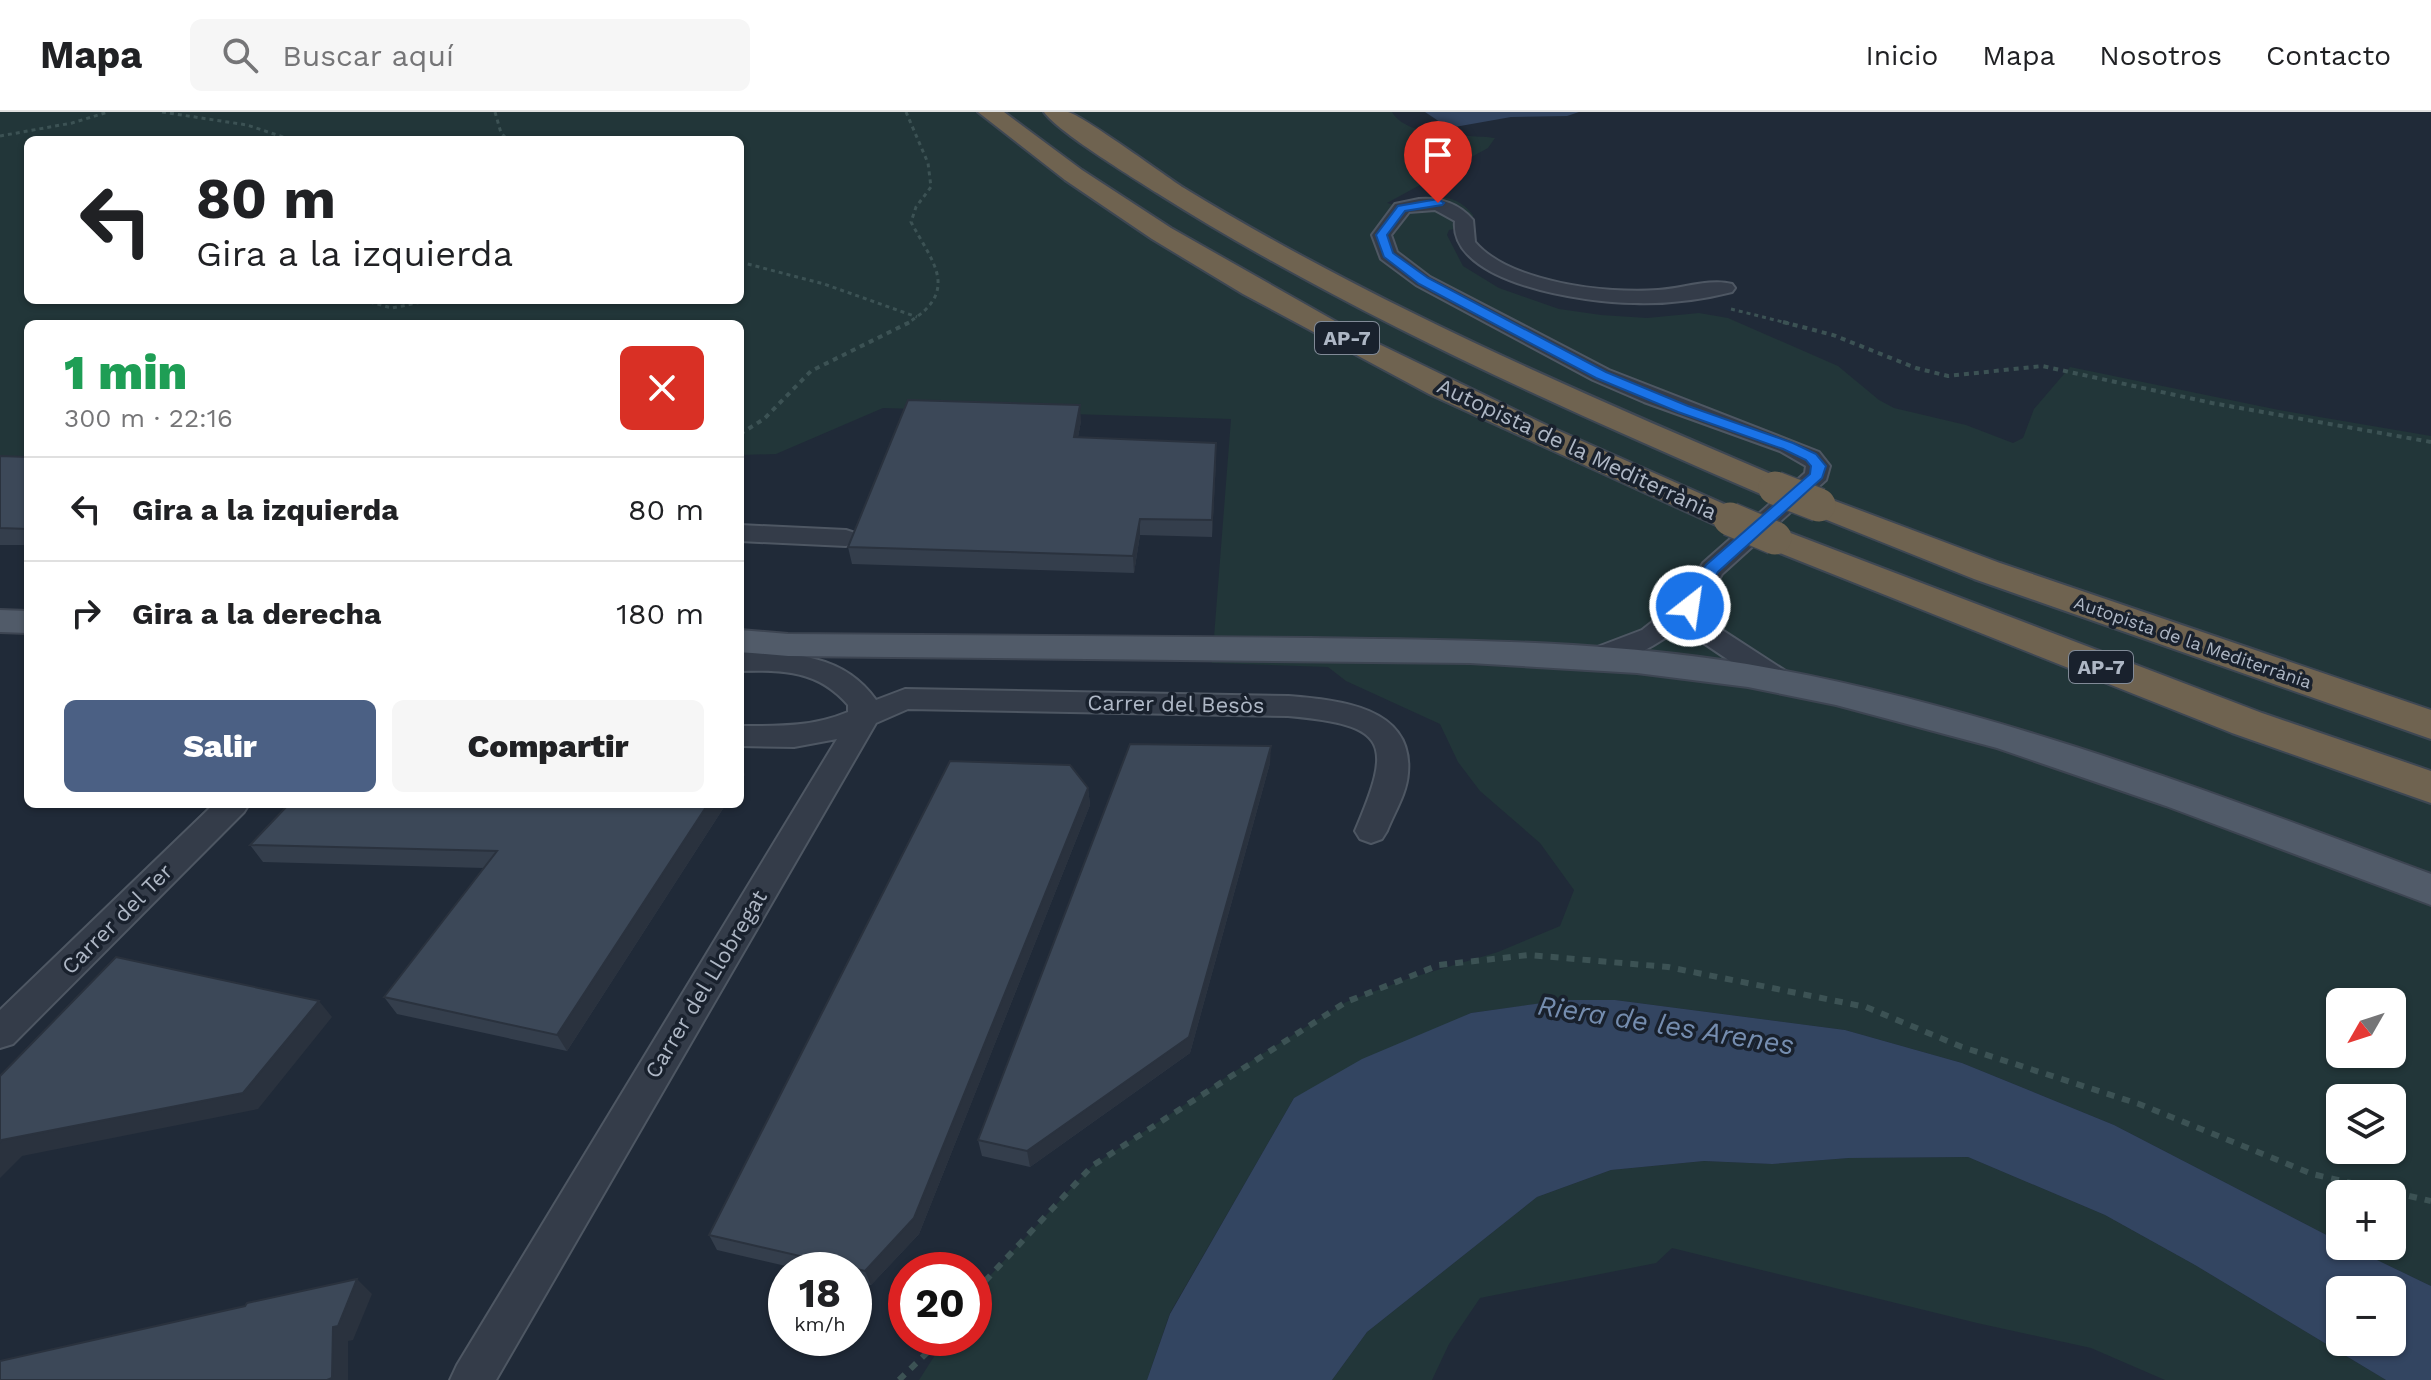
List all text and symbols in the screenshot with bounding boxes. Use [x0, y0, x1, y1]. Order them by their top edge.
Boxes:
search box [190, 19, 750, 91]
text: Mapa [40, 33, 142, 77]
icon: search [218, 33, 262, 77]
text: Buscar aquí [282, 38, 454, 73]
text: Inicio [1866, 39, 1938, 72]
text: Mapa [1982, 39, 2055, 72]
text: Nosotros [2099, 39, 2222, 72]
text: Contacto [2266, 39, 2391, 72]
pin [1404, 121, 1472, 203]
icon: arrive [1416, 133, 1460, 177]
text: 80 m [196, 166, 336, 232]
icon: left [64, 168, 168, 272]
text: Gira a la izquierda [196, 233, 513, 275]
road number: AP-7 [1315, 322, 1379, 354]
text: 1 min [64, 344, 187, 401]
button: close [620, 346, 704, 430]
street label: Autopista de la Mediterrània [1433, 373, 1721, 525]
text: 300 m · 22:16 [64, 403, 233, 433]
icon: left [64, 487, 108, 531]
text: Gira a la izquierda [132, 492, 399, 527]
text: 80 m [628, 492, 704, 527]
position arrow [1648, 564, 1732, 648]
icon: right [64, 591, 108, 635]
street label: Autopista de la Mediterrània [2071, 591, 2315, 693]
text: Gira a la derecha [132, 596, 381, 631]
text: 180 m [616, 596, 704, 631]
road number: AP-7 [2069, 651, 2133, 683]
street label: Carrer del Besòs [1087, 690, 1265, 718]
button: Salir [64, 700, 376, 792]
button: Compartir [392, 700, 704, 792]
street label: Carrer del Ter [57, 859, 177, 979]
street label: Carrer del Llobregat [640, 885, 772, 1083]
water label: Riera de les Arenes [1536, 988, 1796, 1062]
north arrow [2326, 988, 2406, 1068]
map controls [2326, 988, 2406, 1356]
button: layers [2326, 1084, 2406, 1164]
button: + [2326, 1180, 2406, 1260]
speed limit sign: 20 [888, 1252, 992, 1356]
text: 18 [799, 1270, 841, 1317]
button: − [2326, 1276, 2406, 1356]
text: km/h [794, 1312, 846, 1336]

